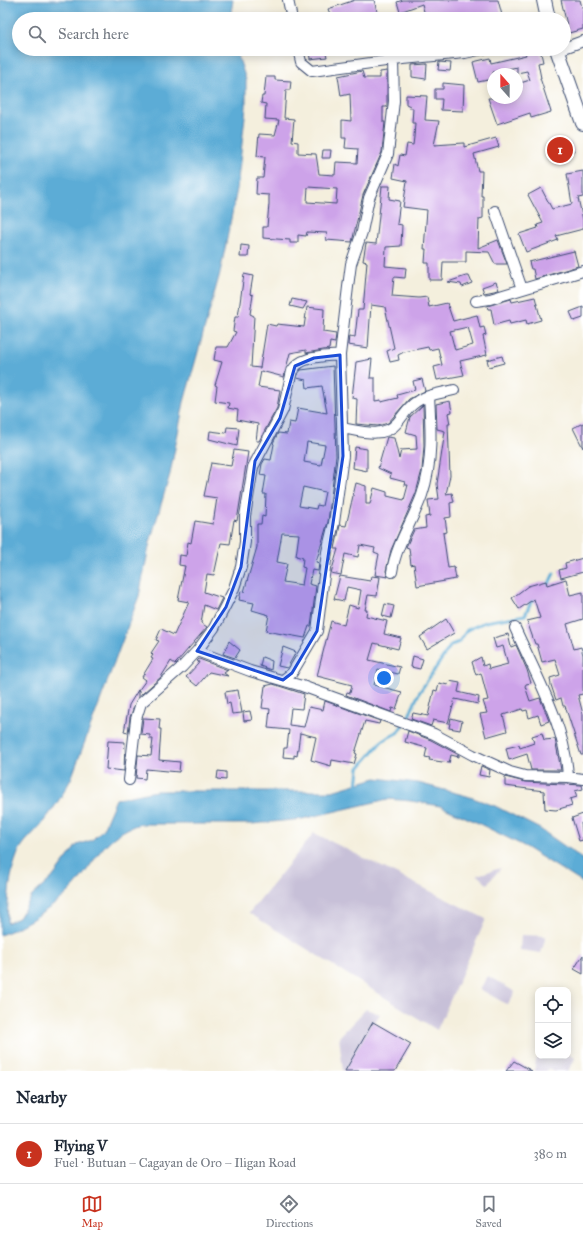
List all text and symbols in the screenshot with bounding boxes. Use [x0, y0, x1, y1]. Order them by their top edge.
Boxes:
search box [12, 12, 571, 56]
icon: search [26, 23, 48, 45]
text: Search here [58, 25, 129, 43]
north arrow [487, 68, 523, 104]
pin: 1 [547, 135, 573, 165]
your location [374, 668, 394, 688]
map controls [535, 987, 571, 1059]
button: locate [535, 987, 571, 1023]
button: layers [535, 1023, 571, 1059]
text: Nearby [16, 1087, 67, 1108]
text: Flying V [54, 1137, 108, 1155]
text: 1 [26, 1146, 32, 1162]
text: 380 m [534, 1146, 567, 1162]
text: Fuel · Butuan – Cagayan de Oro – Iligan Road [54, 1155, 296, 1171]
tab: Map [81, 1193, 103, 1230]
tab: Directions [266, 1193, 313, 1230]
tab: Saved [476, 1193, 502, 1230]

